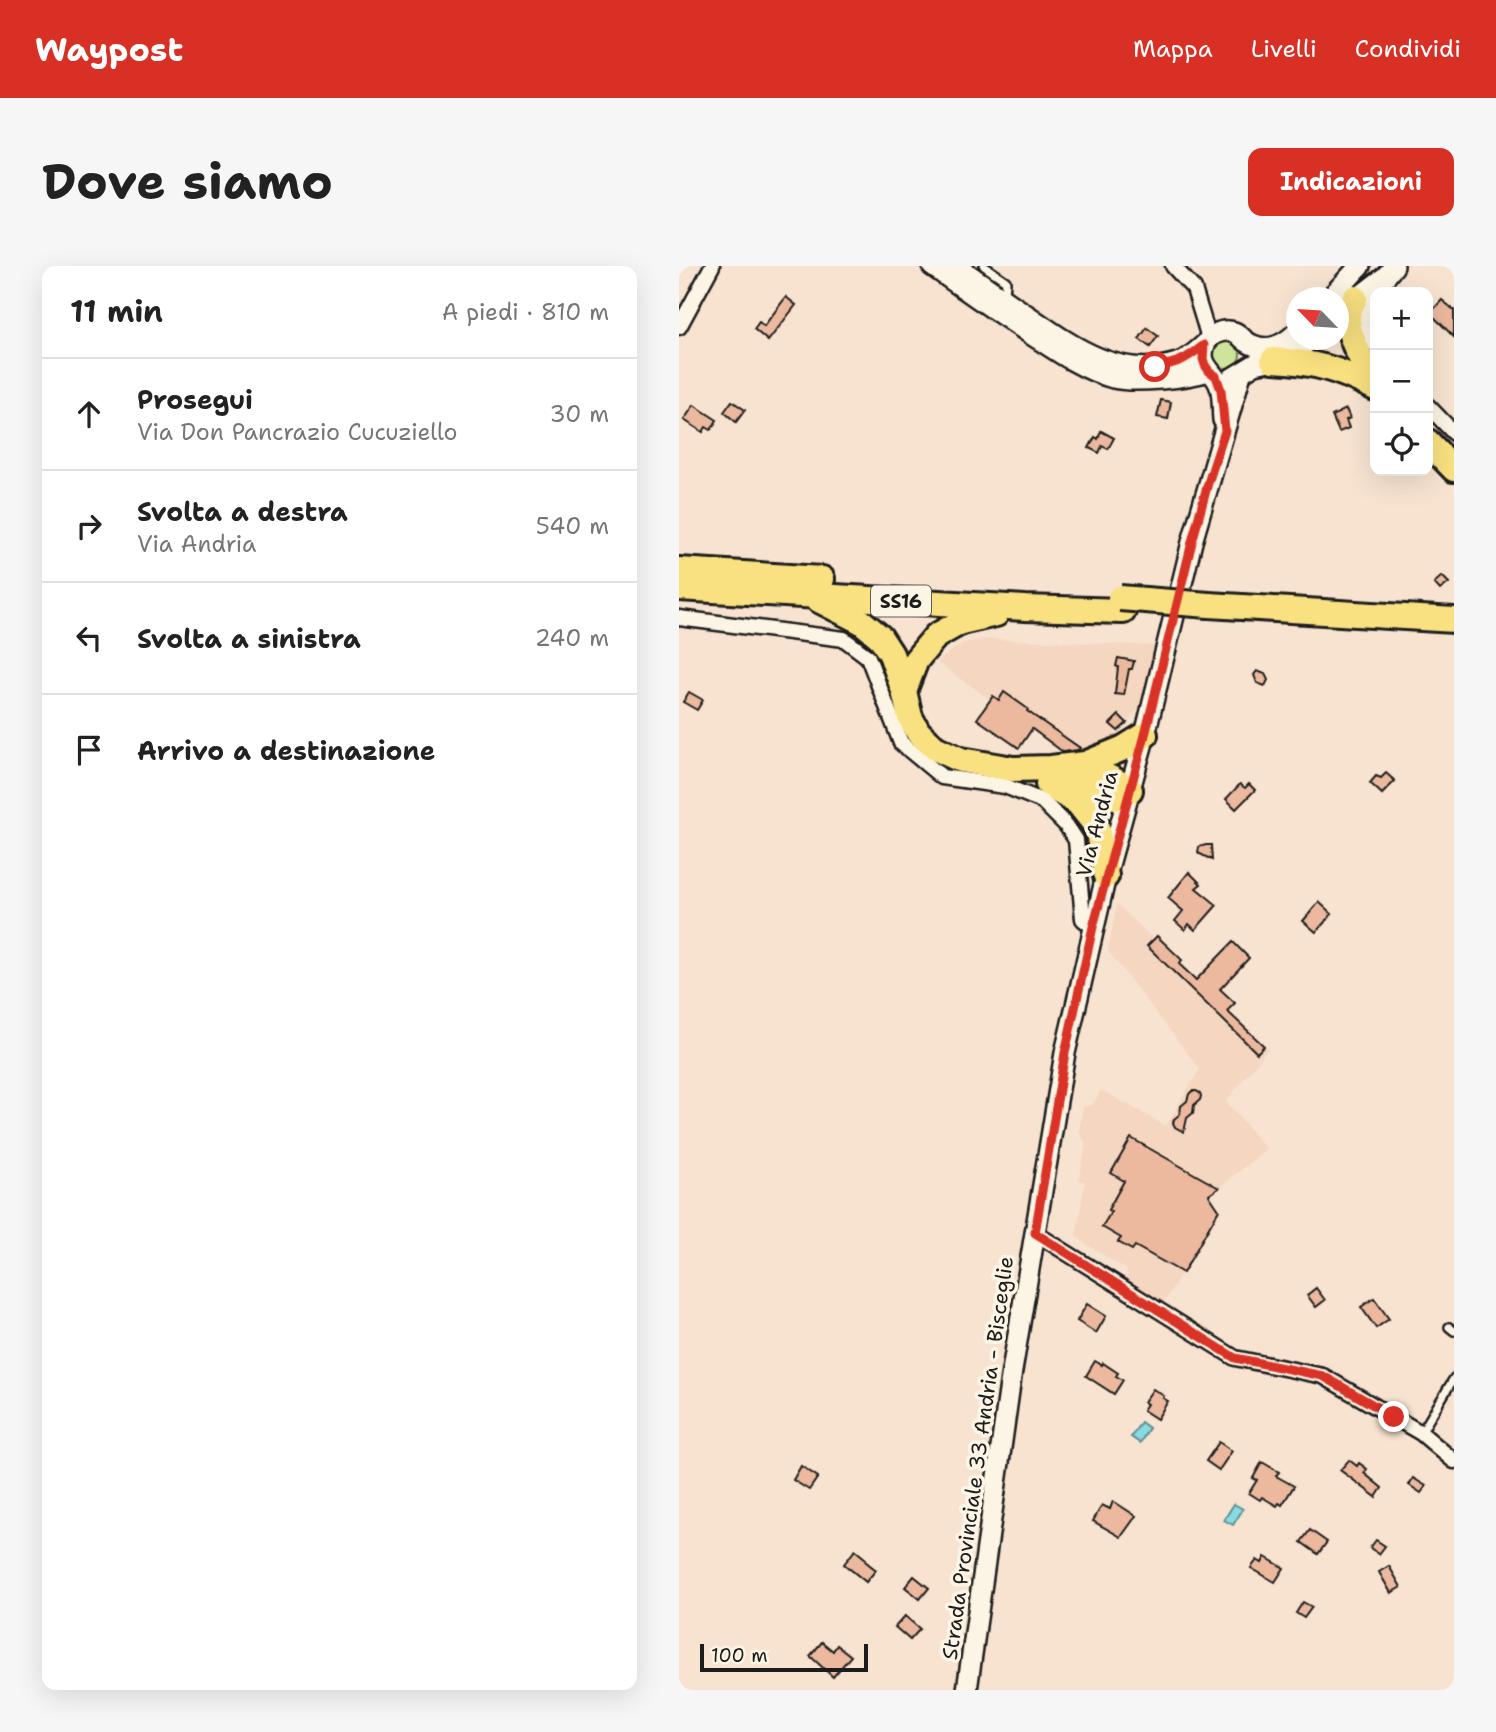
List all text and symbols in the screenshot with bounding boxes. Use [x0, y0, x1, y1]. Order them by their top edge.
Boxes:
text: Waypost [35, 27, 183, 72]
text: Mappa [1133, 33, 1213, 65]
text: Livelli [1251, 33, 1317, 65]
text: Condividi [1355, 33, 1461, 65]
button: Indicazioni [1248, 148, 1454, 216]
text: Dove siamo [42, 149, 333, 215]
north arrow [1286, 287, 1349, 350]
map controls [1370, 287, 1433, 476]
button: + [1370, 287, 1433, 350]
text: 11 min [70, 291, 163, 332]
text: A piedi · 810 m [442, 297, 609, 327]
button: − [1370, 350, 1433, 413]
route start [1139, 351, 1170, 382]
text: Prosegui [137, 382, 253, 417]
icon: ahead [70, 395, 108, 433]
text: 30 m [550, 399, 609, 429]
button: locate [1370, 413, 1433, 476]
text: Via Don Pancrazio Cucuziello [137, 417, 458, 447]
text: Svolta a destra [137, 494, 348, 529]
icon: right [70, 507, 108, 545]
text: 540 m [536, 511, 609, 541]
text: Via Andria [137, 529, 256, 559]
road number: SS16 [871, 586, 931, 616]
icon: left [70, 619, 108, 657]
text: Svolta a sinistra [137, 621, 361, 656]
text: 240 m [535, 623, 609, 653]
icon: arrive [70, 731, 108, 769]
text: Arrivo a destinazione [137, 733, 435, 768]
street label: Via Andria [1069, 768, 1125, 880]
street label: Strada Provinciale 33 Andria - Bisceglie [936, 1255, 1020, 1661]
route end [1378, 1401, 1409, 1432]
scale bar [700, 1641, 868, 1673]
text: 100 m [711, 1643, 768, 1668]

